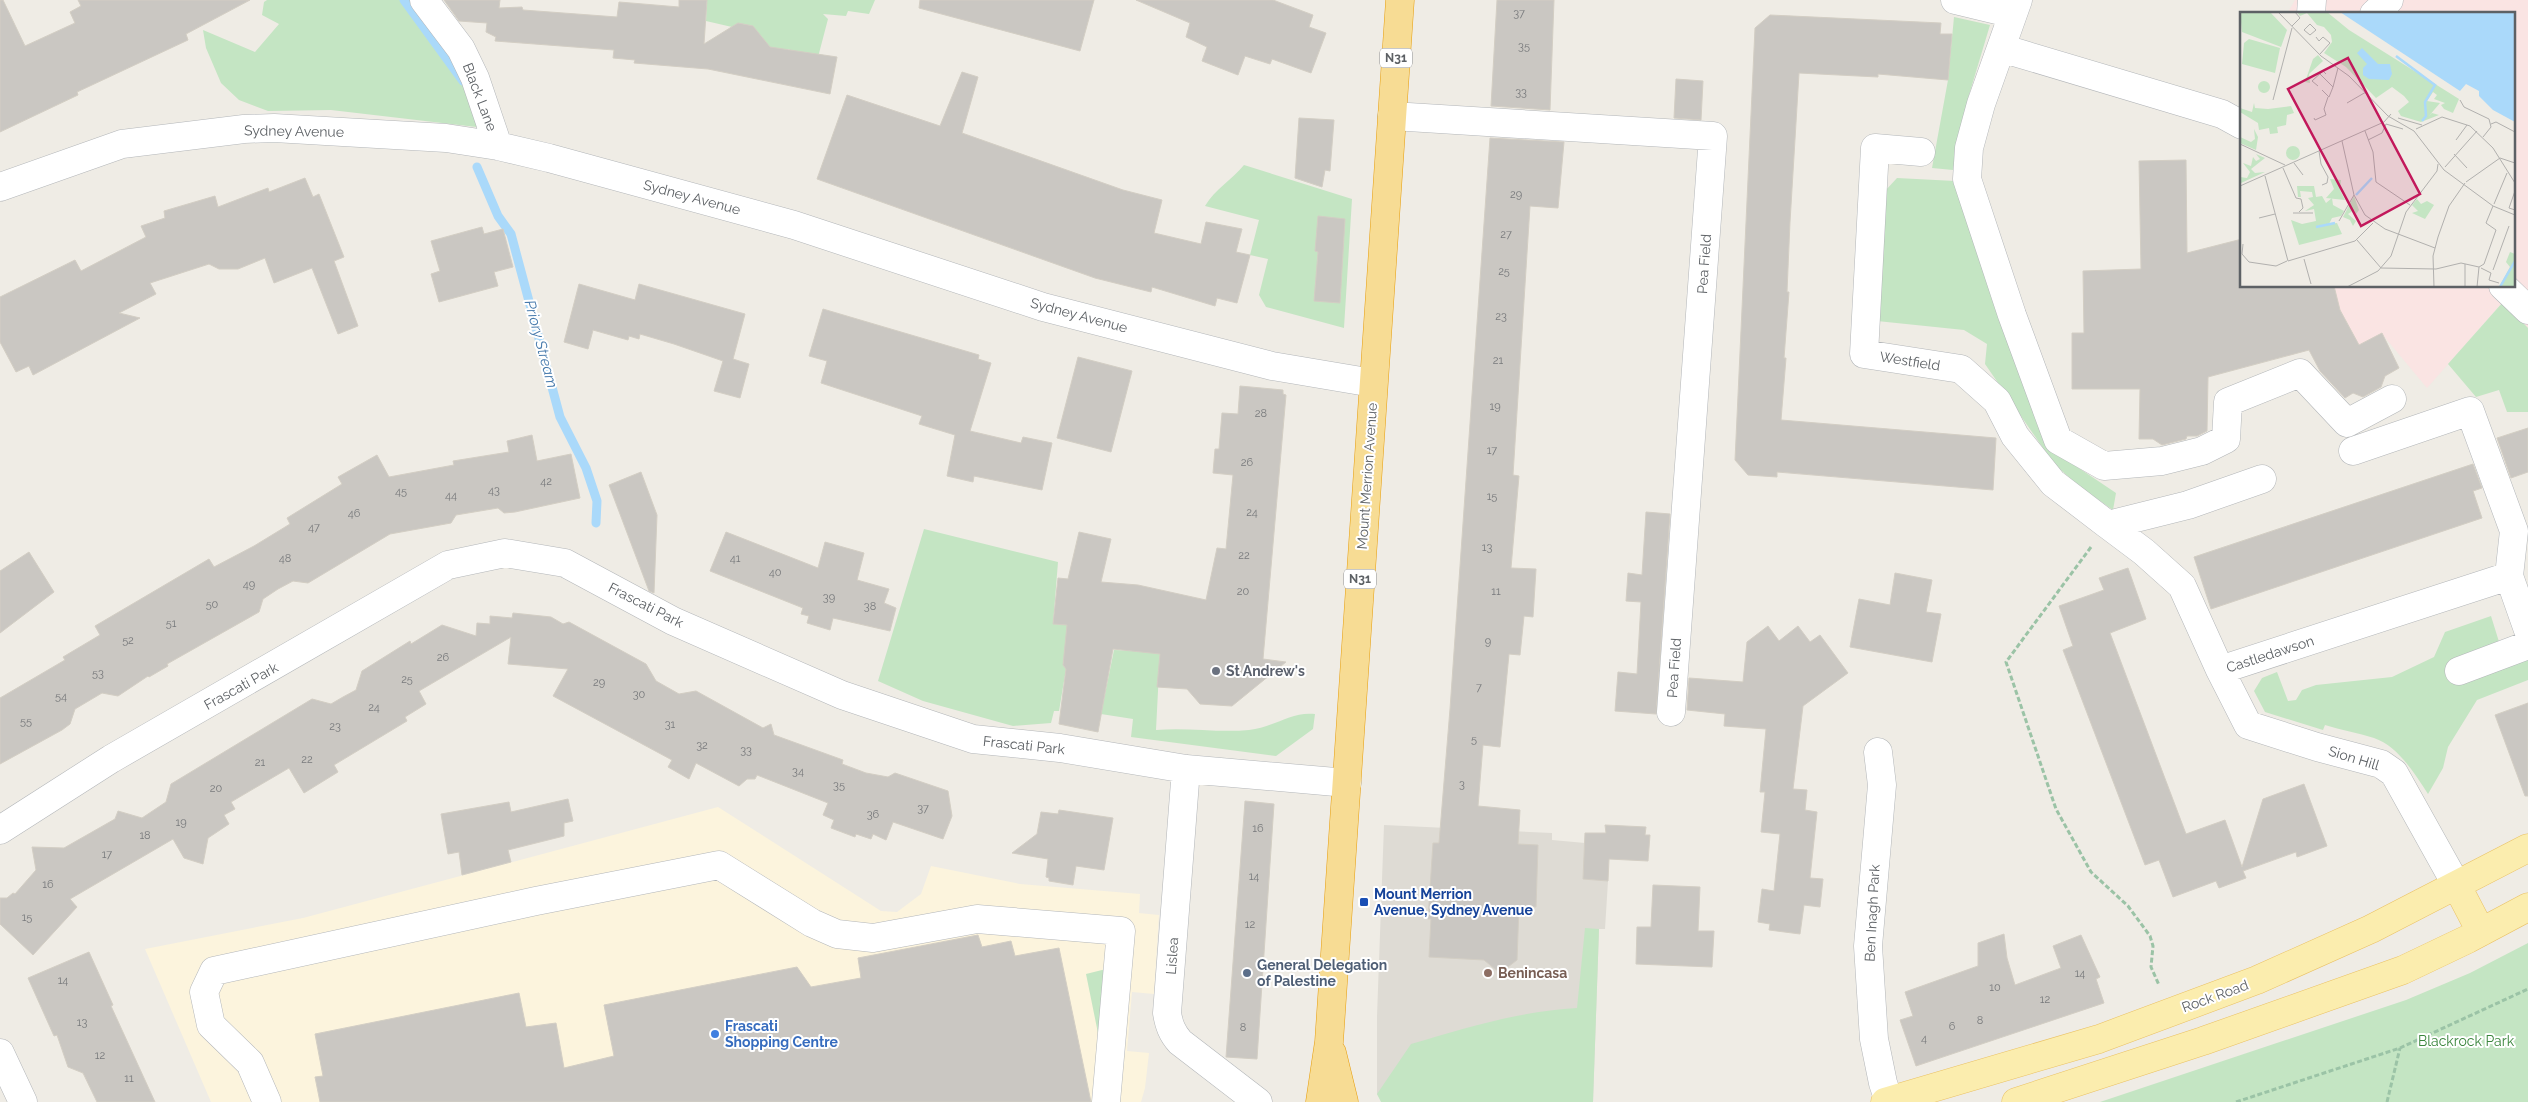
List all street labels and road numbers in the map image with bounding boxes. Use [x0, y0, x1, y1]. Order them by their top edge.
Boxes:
road number: N31 [1380, 48, 1412, 68]
street label: Black Lane [460, 61, 500, 133]
street label: Sydney Avenue [244, 122, 344, 140]
street label: Sydney Avenue [642, 176, 742, 218]
street label: Pea Field [1694, 233, 1714, 295]
street label: Sydney Avenue [1029, 294, 1129, 336]
street label: Westfield [1879, 348, 1941, 374]
street label: Mount Merrion Avenue [1354, 402, 1380, 550]
road number: N31 [1344, 570, 1376, 588]
street label: Frascati Park [606, 579, 687, 631]
street label: Castledawson [2224, 632, 2316, 676]
street label: Pea Field [1664, 637, 1684, 699]
street label: Frascati Park [201, 659, 281, 713]
street label: Frascati Park [982, 733, 1066, 757]
street label: Sion Hill [2326, 743, 2382, 773]
street label: Ben Inagh Park [1861, 863, 1883, 962]
street label: Lislea [1163, 937, 1181, 975]
street label: Rock Road [2180, 977, 2250, 1015]

